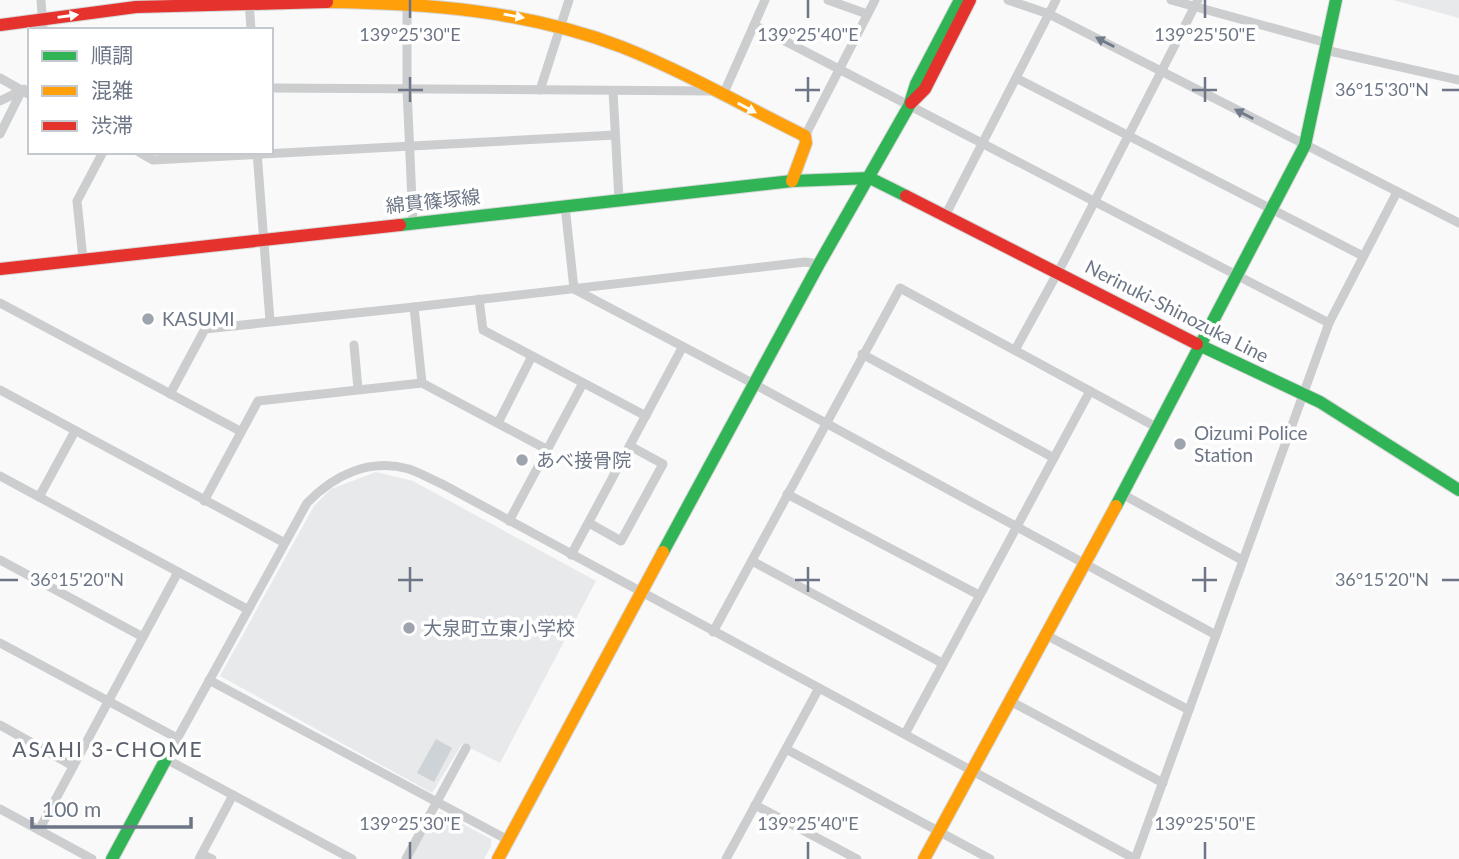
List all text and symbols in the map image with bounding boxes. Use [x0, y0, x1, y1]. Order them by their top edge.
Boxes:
one-way arrow [57, 10, 79, 21]
one-way arrow [503, 11, 525, 22]
text: 139°25'30"E [359, 23, 461, 45]
text: 139°25'40"E [757, 23, 859, 45]
text: 139°25'50"E [1154, 23, 1256, 45]
legend [28, 28, 273, 154]
one-way arrow [1095, 37, 1115, 48]
text: 順調 [91, 42, 133, 67]
text: 混雑 [91, 77, 133, 102]
text: 36°15'30"N [1335, 78, 1429, 100]
one-way arrow [738, 102, 757, 114]
one-way arrow [1234, 108, 1254, 119]
text: 渋滞 [91, 112, 133, 137]
street label: 綿貫篠塚線 [384, 184, 481, 217]
street label: Nerinuki-Shinozuka Line [1082, 254, 1273, 367]
place label: KASUMI [162, 307, 235, 330]
marker: KASUMI [140, 311, 156, 327]
place label: Oizumi Police Station [1194, 421, 1307, 466]
marker: Oizumi Police Station [1172, 436, 1188, 452]
place label: あべ接骨院 [536, 448, 631, 471]
marker: あべ接骨院 [514, 452, 530, 468]
text: 36°15'20"N [30, 568, 124, 590]
text: 36°15'20"N [1335, 568, 1429, 590]
place label: 大泉町立東小学校 [423, 616, 575, 639]
marker: 大泉町立東小学校 [401, 620, 417, 636]
district label: ASAHI 3-CHOME [12, 736, 204, 761]
scale bar [32, 786, 191, 830]
text: 100 m [42, 796, 101, 821]
text: 139°25'30"E [359, 812, 461, 834]
text: 139°25'40"E [757, 812, 859, 834]
text: 139°25'50"E [1154, 812, 1256, 834]

